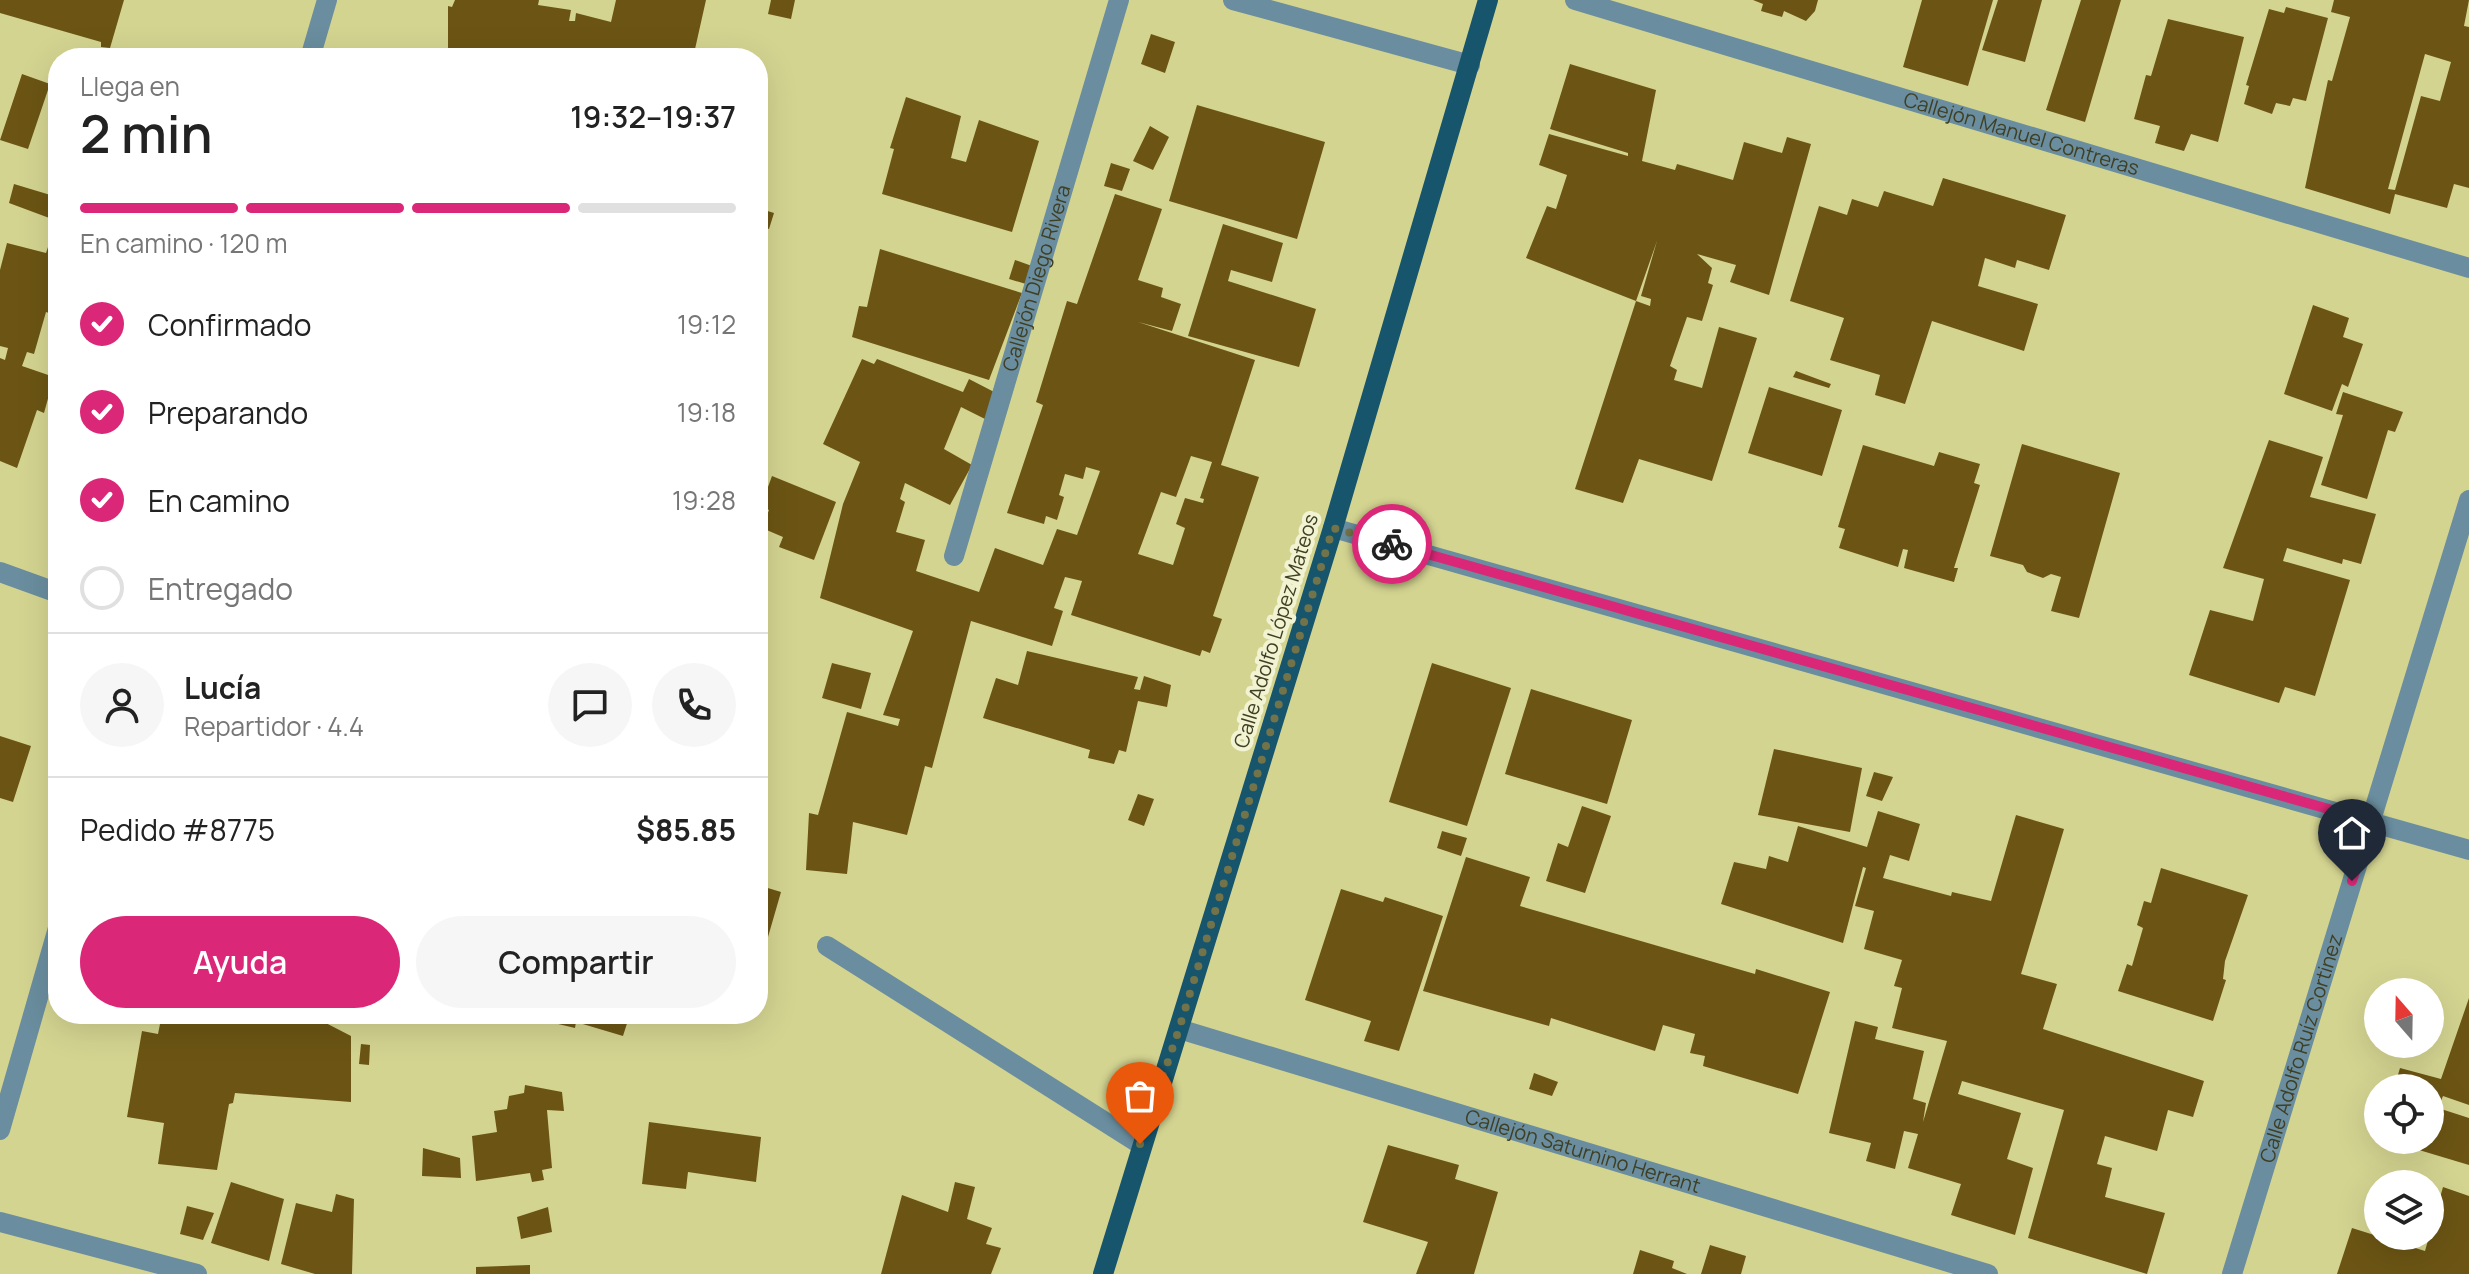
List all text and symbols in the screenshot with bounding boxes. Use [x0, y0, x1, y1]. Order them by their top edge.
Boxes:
text: Llega en [80, 68, 180, 104]
street label: Callejón Manuel Contreras [1901, 85, 2143, 181]
text: 19:32–19:37 [570, 96, 736, 137]
text: 2 min [80, 98, 213, 169]
street label: Callejón Diego Rivera [996, 181, 1076, 374]
text: En camino · 120 m [80, 225, 287, 261]
icon: check [80, 302, 124, 346]
text: Confirmado [148, 304, 312, 345]
text: 19:12 [677, 306, 736, 342]
icon: check [80, 390, 124, 434]
text: Preparando [148, 392, 308, 433]
text: 19:18 [677, 394, 736, 430]
icon: check [80, 478, 124, 522]
text: En camino [148, 480, 290, 521]
text: 19:28 [672, 482, 736, 518]
courier [1352, 504, 1432, 584]
street label: Calle Adolfo López Mateos [1227, 510, 1324, 751]
icon: bike [1370, 522, 1414, 566]
text: Entregado [148, 568, 293, 609]
button: person [80, 663, 164, 747]
button: chat [548, 663, 632, 747]
button: phone [652, 663, 736, 747]
text: Lucía [184, 667, 261, 708]
text: Repartidor · 4.4 [184, 708, 364, 744]
pin [2318, 799, 2386, 881]
text: Pedido #8775 [80, 809, 275, 850]
text: $85.85 [636, 809, 736, 850]
icon: home [2330, 811, 2374, 855]
button: Ayuda [80, 916, 400, 1008]
button: Compartir [416, 916, 736, 1008]
street label: Calle Adolfo Ruíz Cortinez [2253, 930, 2348, 1166]
north arrow [2364, 978, 2444, 1058]
map controls [2364, 978, 2444, 1250]
pin [1106, 1062, 1174, 1144]
icon: bag [1118, 1074, 1162, 1118]
button: locate [2364, 1074, 2444, 1154]
street label: Callejón Saturnino Herrant [1462, 1102, 1704, 1199]
button: layers [2364, 1170, 2444, 1250]

